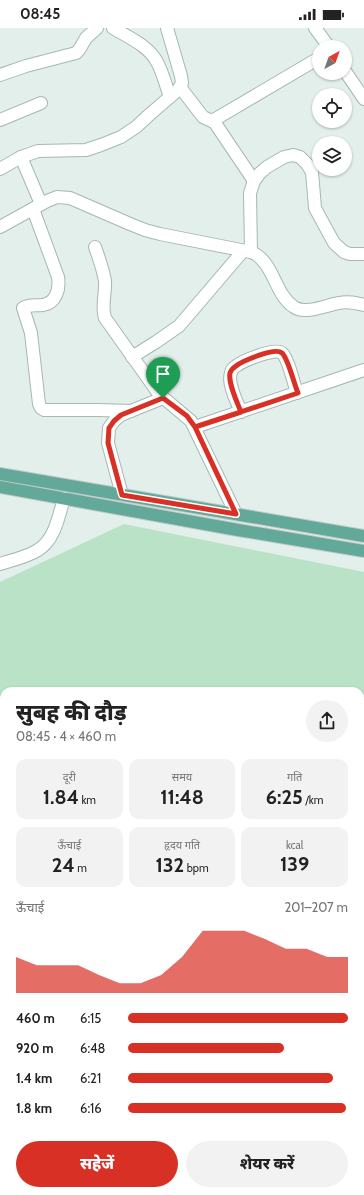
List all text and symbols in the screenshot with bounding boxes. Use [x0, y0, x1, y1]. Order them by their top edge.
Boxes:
text: 08:45 [20, 5, 60, 23]
north arrow [312, 40, 352, 80]
map controls [312, 40, 352, 176]
button: locate [312, 88, 352, 128]
button: layers [312, 136, 352, 176]
pin [146, 357, 180, 398]
icon: arrive [152, 363, 174, 385]
text: सुबह की दौड़ [16, 699, 127, 726]
button: share [306, 700, 348, 742]
text: 08:45 · 4 × 460 m [16, 728, 116, 744]
text: दूरी [63, 770, 76, 784]
text: समय [172, 770, 192, 784]
text: गति [287, 770, 302, 784]
text: 1.84 [43, 785, 79, 809]
text: 11:48 [160, 785, 204, 809]
text: 6:25 [266, 785, 303, 809]
text: km [79, 793, 96, 807]
text: /km [303, 793, 323, 807]
text: ऊँचाई [57, 838, 81, 852]
text: हृदय गति [164, 838, 200, 852]
text: kcal [286, 838, 303, 852]
text: 139 [280, 852, 309, 876]
text: 24 [52, 853, 75, 877]
text: 132 [155, 853, 184, 877]
text: m [75, 861, 87, 875]
text: bpm [184, 861, 209, 875]
text: ऊँचाई [16, 899, 44, 915]
text: 201–207 m [284, 899, 348, 915]
text: 460 m [16, 1010, 55, 1026]
text: 6:15 [80, 1010, 101, 1026]
text: 920 m [16, 1040, 54, 1056]
text: 6:48 [80, 1040, 105, 1056]
text: 1.4 km [16, 1070, 52, 1086]
text: 6:21 [80, 1070, 101, 1086]
text: 1.8 km [16, 1100, 52, 1116]
text: 6:16 [80, 1100, 102, 1116]
button: सहेजें [16, 1141, 178, 1187]
button: शेयर करें [186, 1141, 348, 1187]

